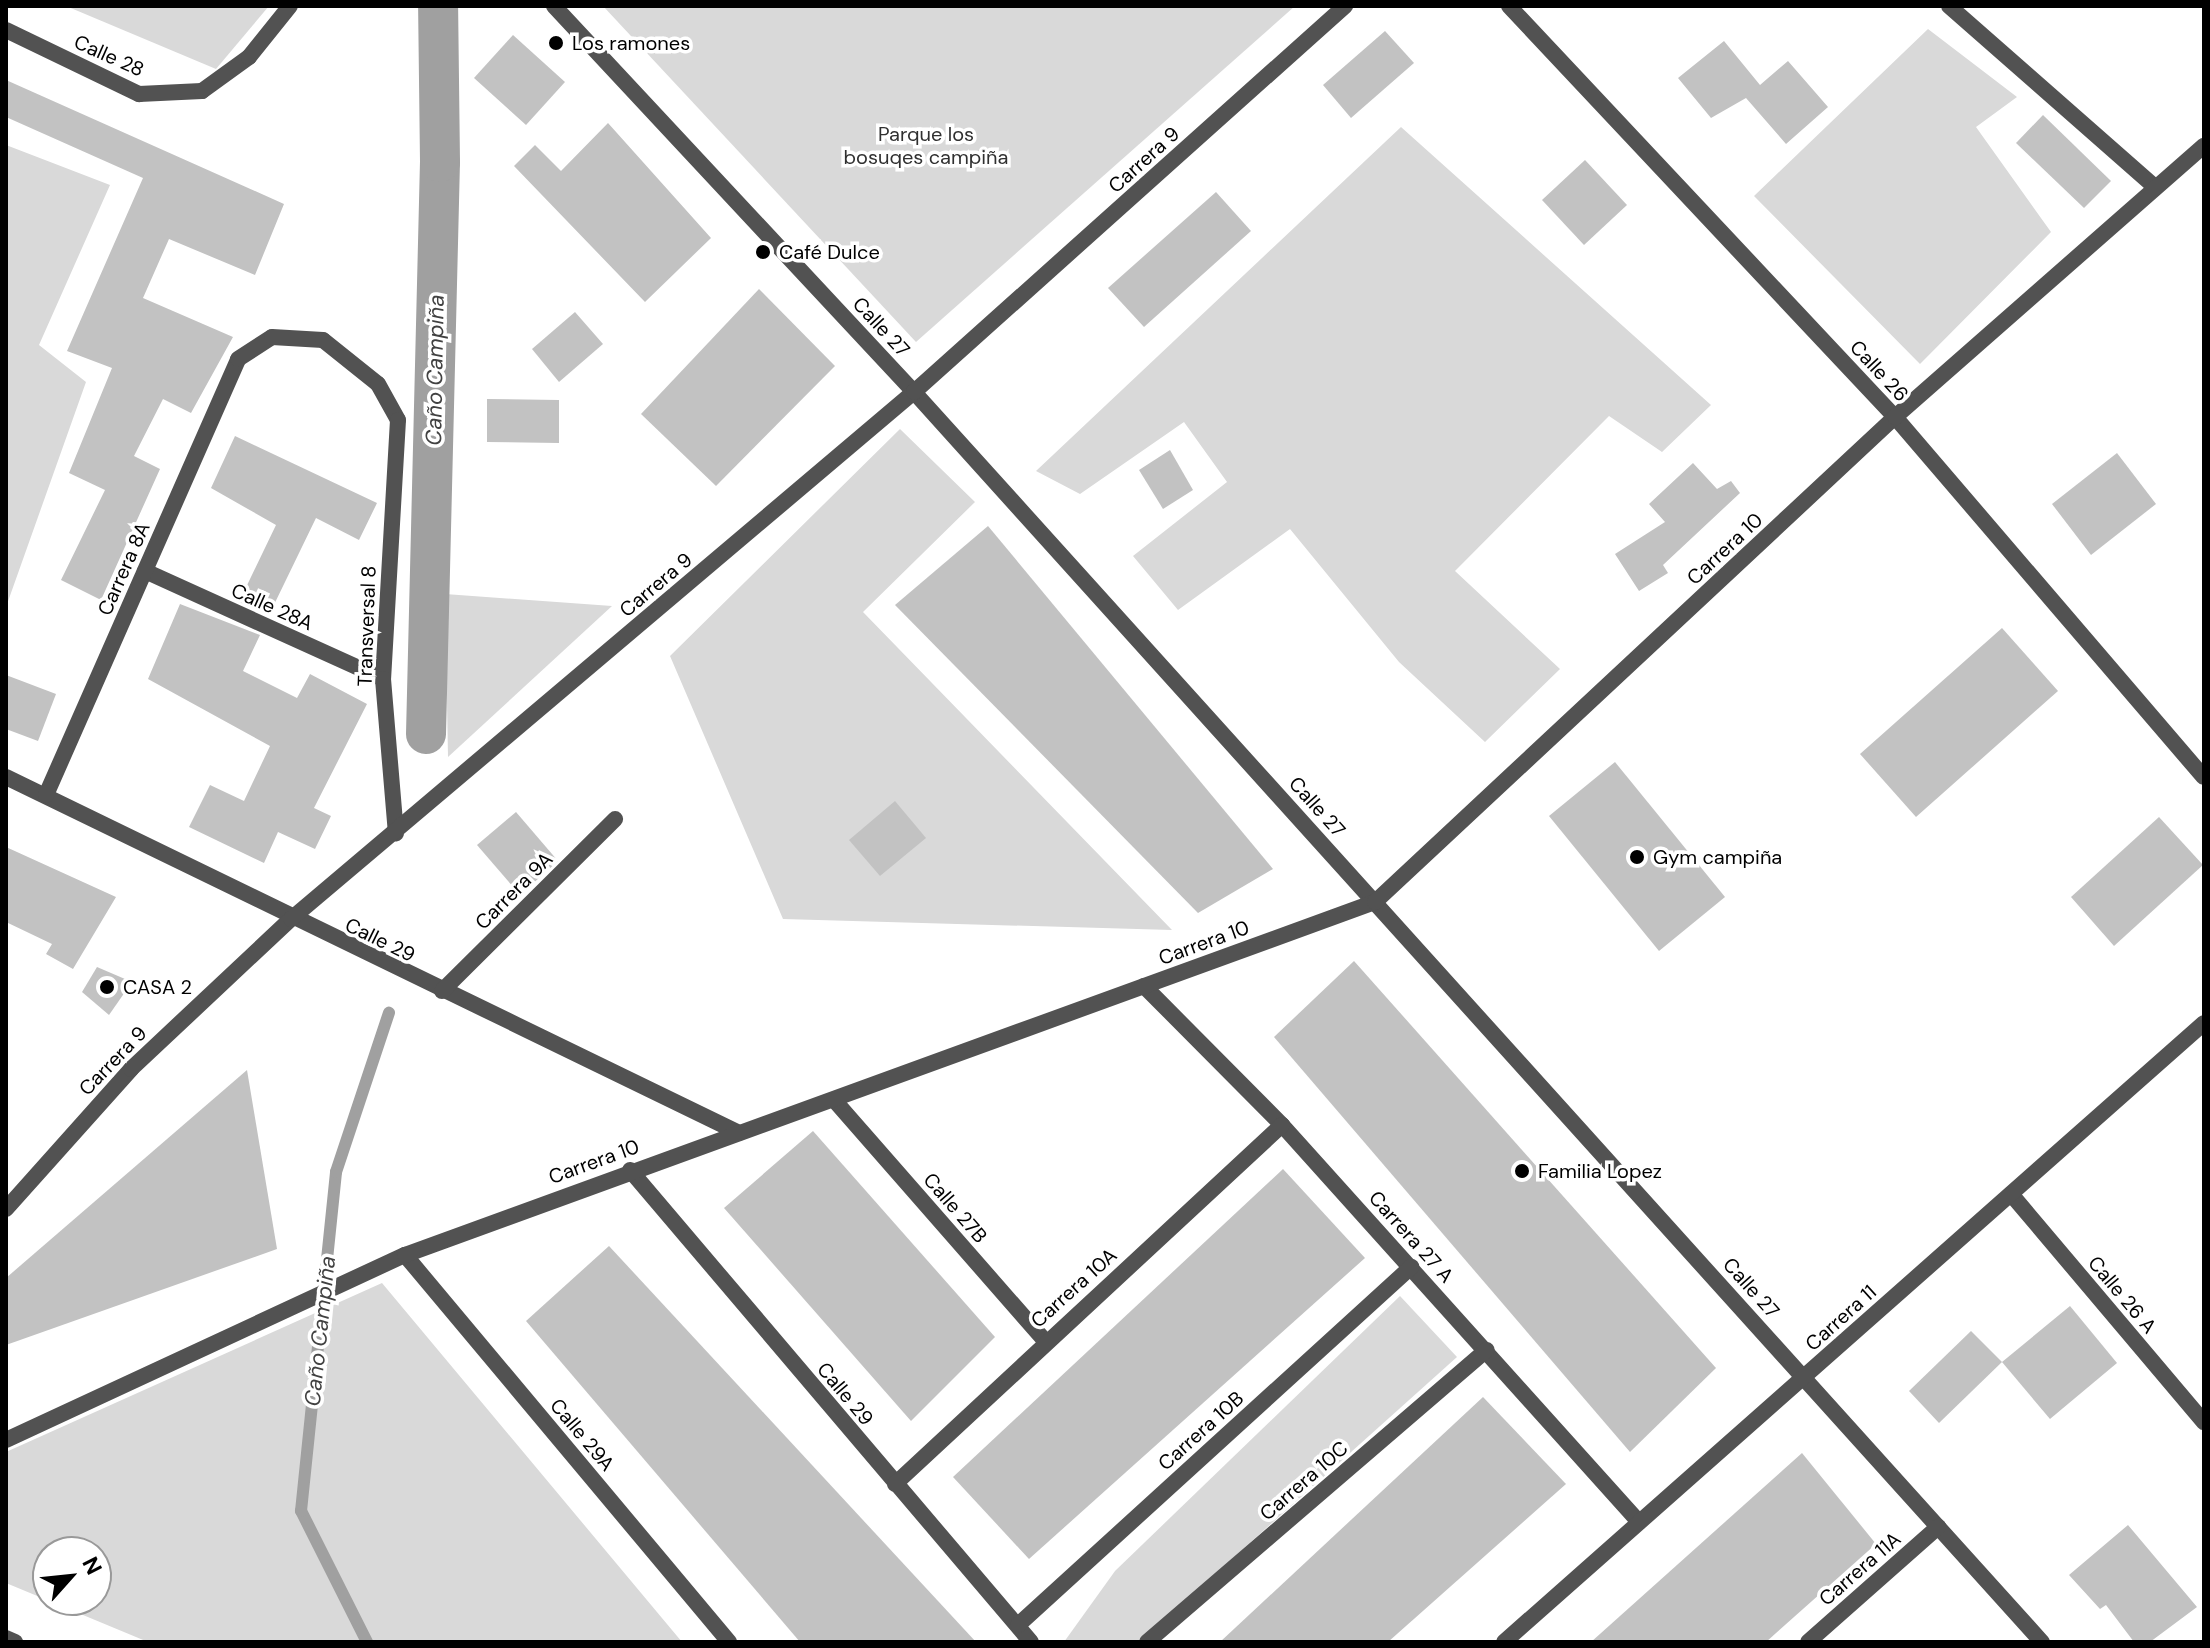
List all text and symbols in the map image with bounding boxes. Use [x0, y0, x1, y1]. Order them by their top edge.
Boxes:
street label: Calle 28 [70, 30, 148, 82]
place label: Los ramones [572, 31, 690, 55]
marker: Los ramones [547, 34, 565, 52]
park label: Parque los bosuqes campiña [844, 122, 1008, 169]
street label: Carrera 9 [1104, 122, 1184, 198]
place label: Café Dulce [779, 240, 880, 264]
marker: Café Dulce [754, 243, 772, 261]
street label: Calle 27 [847, 292, 915, 362]
water label: Caño Campiña [420, 294, 450, 446]
street label: Calle 26 [1845, 335, 1913, 407]
street label: Carrera 10 [1682, 508, 1768, 590]
street label: Carrera 8A [93, 519, 155, 619]
street label: Carrera 9 [615, 548, 697, 622]
street label: Transversal 8 [353, 565, 381, 687]
street label: Calle 28A [227, 578, 317, 636]
street label: Calle 27 [1284, 772, 1350, 842]
place label: Gym campiña [1653, 845, 1782, 869]
street label: Carrera 9A [470, 847, 558, 935]
marker: Gym campiña [1628, 848, 1646, 866]
street label: Calle 29 [341, 913, 419, 967]
street label: Carrera 10 [1155, 916, 1253, 970]
place label: CASA 2 [123, 975, 192, 999]
marker: CASA 2 [98, 978, 116, 996]
street label: Carrera 9 [74, 1021, 152, 1101]
street label: Carrera 10 [545, 1135, 643, 1189]
place label: Familia Lopez [1538, 1159, 1662, 1183]
marker: Familia Lopez [1513, 1162, 1531, 1180]
street label: Calle 27B [918, 1168, 992, 1248]
street label: Carrera 27 A [1364, 1186, 1458, 1288]
street label: Carrera 10A [1026, 1243, 1122, 1333]
street label: Calle 26 A [2083, 1251, 2161, 1339]
street label: Calle 27 [1718, 1253, 1784, 1323]
water label: Caño Campiña [299, 1255, 341, 1407]
street label: Carrera 11 [1801, 1280, 1881, 1356]
street label: Calle 29 [812, 1358, 878, 1430]
street label: Carrera 10B [1153, 1386, 1249, 1476]
street label: Calle 29A [545, 1394, 619, 1476]
street label: Carrera 10C [1255, 1436, 1353, 1526]
street label: Carrera 11A [1814, 1527, 1906, 1611]
north arrow [32, 1536, 112, 1616]
text: N [75, 1552, 109, 1580]

